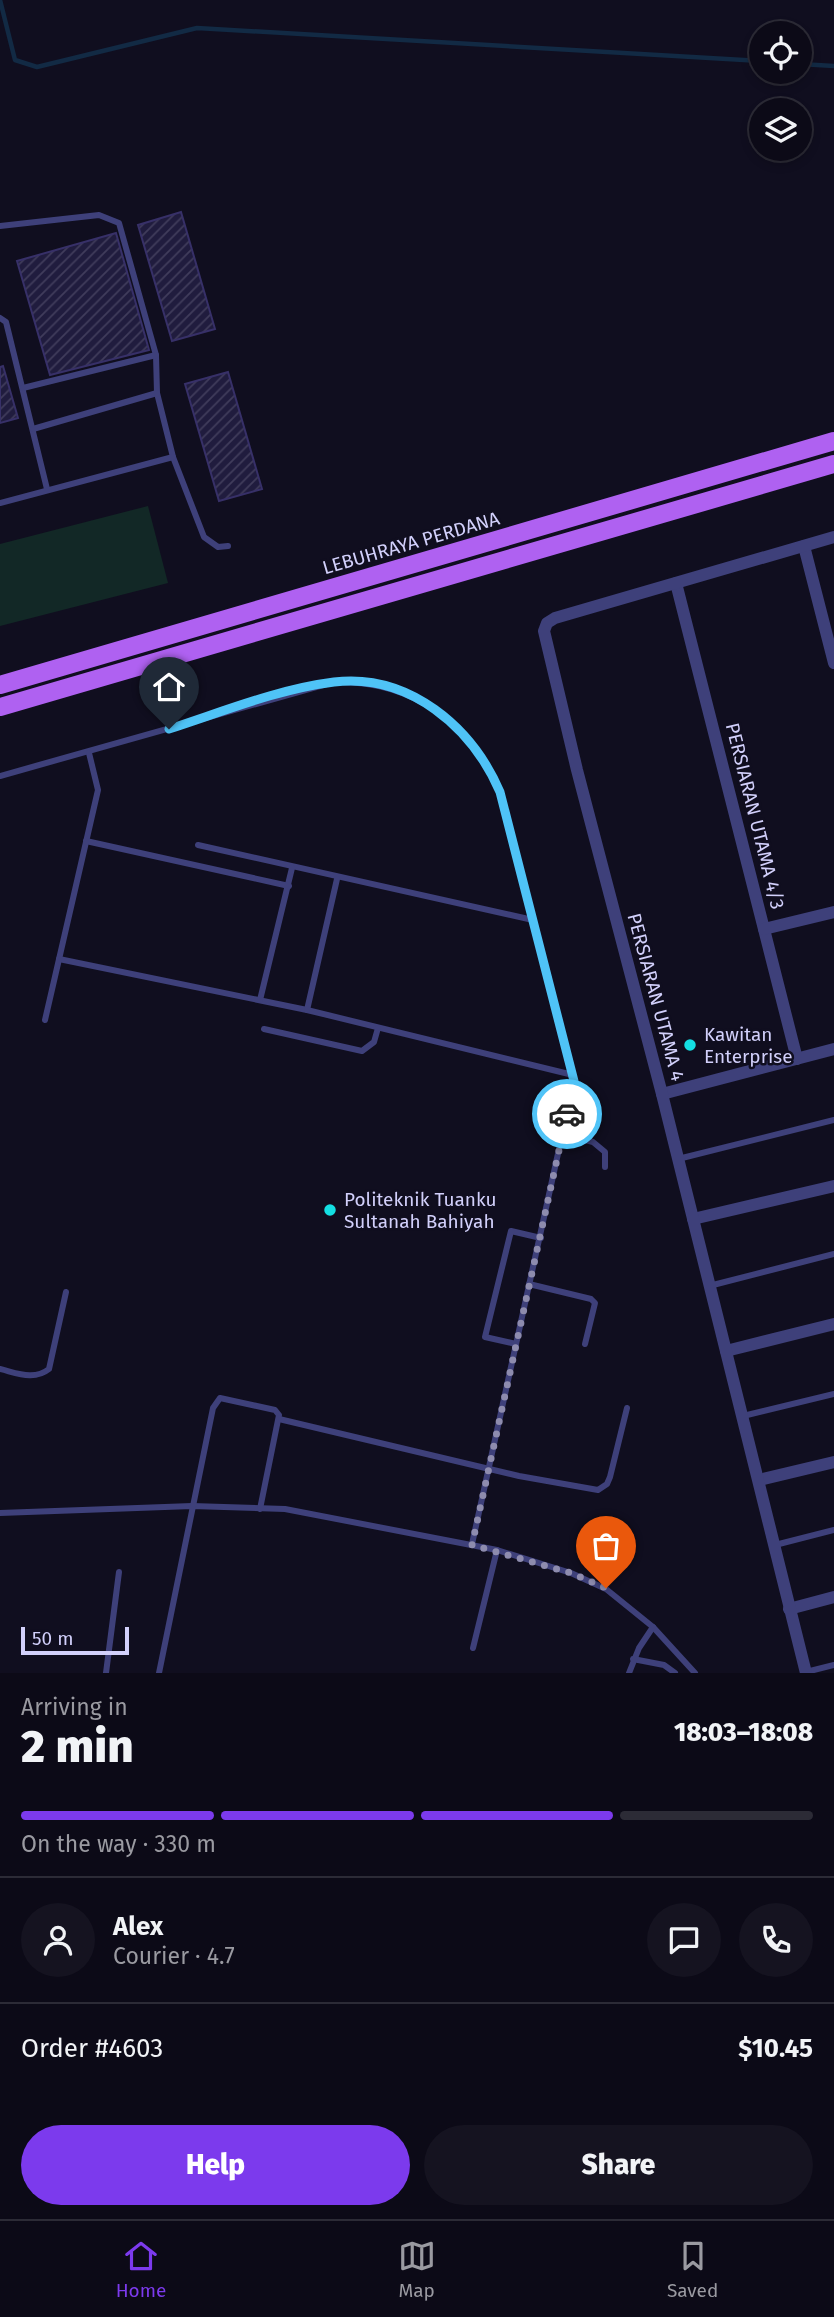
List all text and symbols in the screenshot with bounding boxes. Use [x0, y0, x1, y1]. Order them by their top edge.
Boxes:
map controls [749, 21, 812, 161]
button: locate [749, 21, 812, 84]
button: layers [749, 98, 812, 161]
street label: LEBUHRAYA PERDANA [320, 507, 502, 579]
pin [139, 657, 199, 729]
icon: home [150, 668, 188, 706]
street label: PERSIARAN UTAMA 4/3 [721, 720, 789, 912]
street label: PERSIARAN UTAMA 4 [623, 910, 689, 1084]
place label: Kawitan Enterprise [704, 1023, 793, 1068]
marker: Kawitan Enterprise [682, 1037, 698, 1053]
courier [532, 1079, 602, 1149]
icon: car [548, 1095, 586, 1133]
place label: Politeknik Tuanku Sultanah Bahiyah [344, 1188, 497, 1233]
marker: Politeknik Tuanku Sultanah Bahiyah [322, 1202, 338, 1218]
pin [576, 1516, 636, 1588]
icon: bag [587, 1527, 625, 1565]
scale bar [21, 1624, 130, 1656]
text: 50 m [32, 1627, 73, 1650]
text: Arriving in [21, 1693, 128, 1721]
text: 18:03–18:08 [674, 1717, 813, 1748]
text: 2 min [21, 1719, 134, 1774]
text: On the way · 330 m [21, 1830, 216, 1858]
button: person [21, 1903, 95, 1977]
button: chat [647, 1903, 721, 1977]
button: phone [739, 1903, 813, 1977]
text: Alex [113, 1911, 163, 1942]
text: Courier · 4.7 [113, 1942, 235, 1970]
text: Order #4603 [21, 2033, 163, 2064]
text: $10.45 [738, 2033, 813, 2064]
button: Help [21, 2125, 410, 2205]
button: Share [424, 2125, 813, 2205]
tab: Home [116, 2237, 166, 2302]
tab: Map [398, 2237, 436, 2302]
tab: Saved [667, 2237, 718, 2302]

